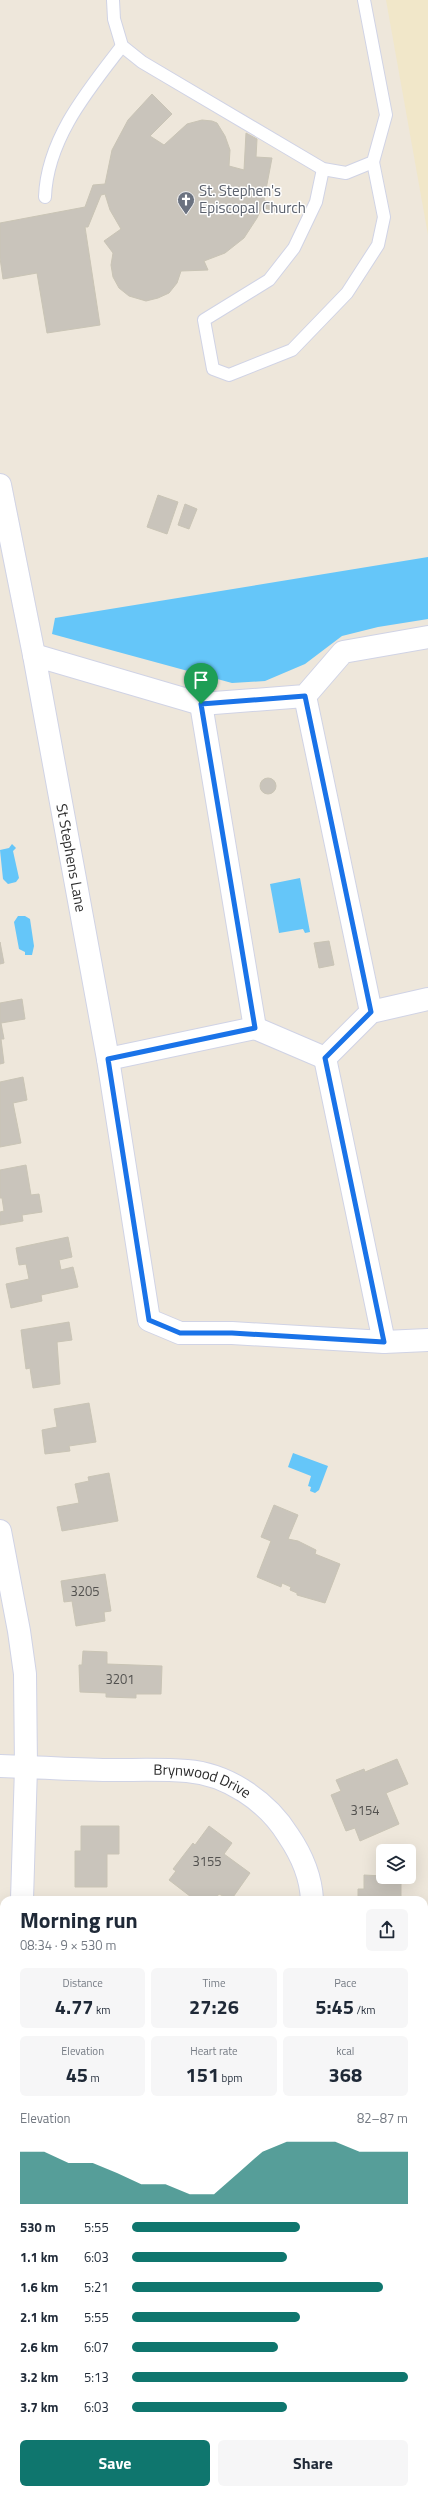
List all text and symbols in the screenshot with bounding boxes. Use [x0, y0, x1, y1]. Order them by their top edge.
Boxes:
place label: St. Stephen's Episcopal Church [199, 179, 306, 219]
church icon: St. Stephen's Episcopal Church [176, 190, 196, 215]
pin [184, 663, 218, 704]
icon: arrive [190, 669, 212, 691]
street label: St Stephens Lane [50, 802, 93, 914]
house number: 3205 [70, 1581, 100, 1601]
house number: 3201 [105, 1669, 135, 1689]
street label: Brynwood Drive [153, 1758, 256, 1804]
house number: 3154 [350, 1800, 380, 1820]
map controls [376, 1844, 416, 1884]
button: layers [376, 1844, 416, 1884]
house number: 3155 [192, 1851, 222, 1871]
text: Morning run [20, 1903, 138, 1937]
button: share [366, 1909, 408, 1951]
text: 08:34 · 9 × 530 m [20, 1935, 116, 1955]
text: Distance [63, 1975, 103, 1991]
text: Time [203, 1975, 225, 1991]
text: Pace [334, 1975, 356, 1991]
text: 4.77 [55, 1991, 94, 2022]
text: 27:26 [189, 1991, 239, 2022]
text: 5:45 [315, 1991, 354, 2022]
text: km [94, 2002, 110, 2018]
text: /km [354, 2002, 375, 2018]
text: Elevation [61, 2043, 104, 2059]
text: Heart rate [190, 2043, 238, 2059]
text: kcal [336, 2043, 354, 2059]
text: 45 [66, 2059, 88, 2090]
text: 151 [186, 2059, 219, 2090]
text: 368 [329, 2059, 362, 2090]
text: m [88, 2070, 100, 2086]
text: bpm [219, 2070, 242, 2086]
text: Elevation [20, 2108, 71, 2128]
text: 82–87 m [357, 2108, 408, 2128]
text: 530 m [20, 2217, 56, 2237]
text: 5:55 [84, 2217, 109, 2237]
text: 1.1 km [20, 2247, 58, 2267]
text: 6:03 [84, 2247, 109, 2267]
text: 1.6 km [20, 2277, 58, 2297]
text: 5:21 [84, 2277, 109, 2297]
text: 2.1 km [20, 2307, 58, 2327]
text: 5:55 [84, 2307, 109, 2327]
text: 2.6 km [20, 2337, 58, 2357]
text: 6:07 [84, 2337, 109, 2357]
text: 3.2 km [20, 2367, 58, 2387]
text: 5:13 [84, 2367, 109, 2387]
text: 3.7 km [20, 2397, 58, 2417]
text: 6:03 [84, 2397, 109, 2417]
button: Save [20, 2440, 210, 2486]
button: Share [218, 2440, 408, 2486]

